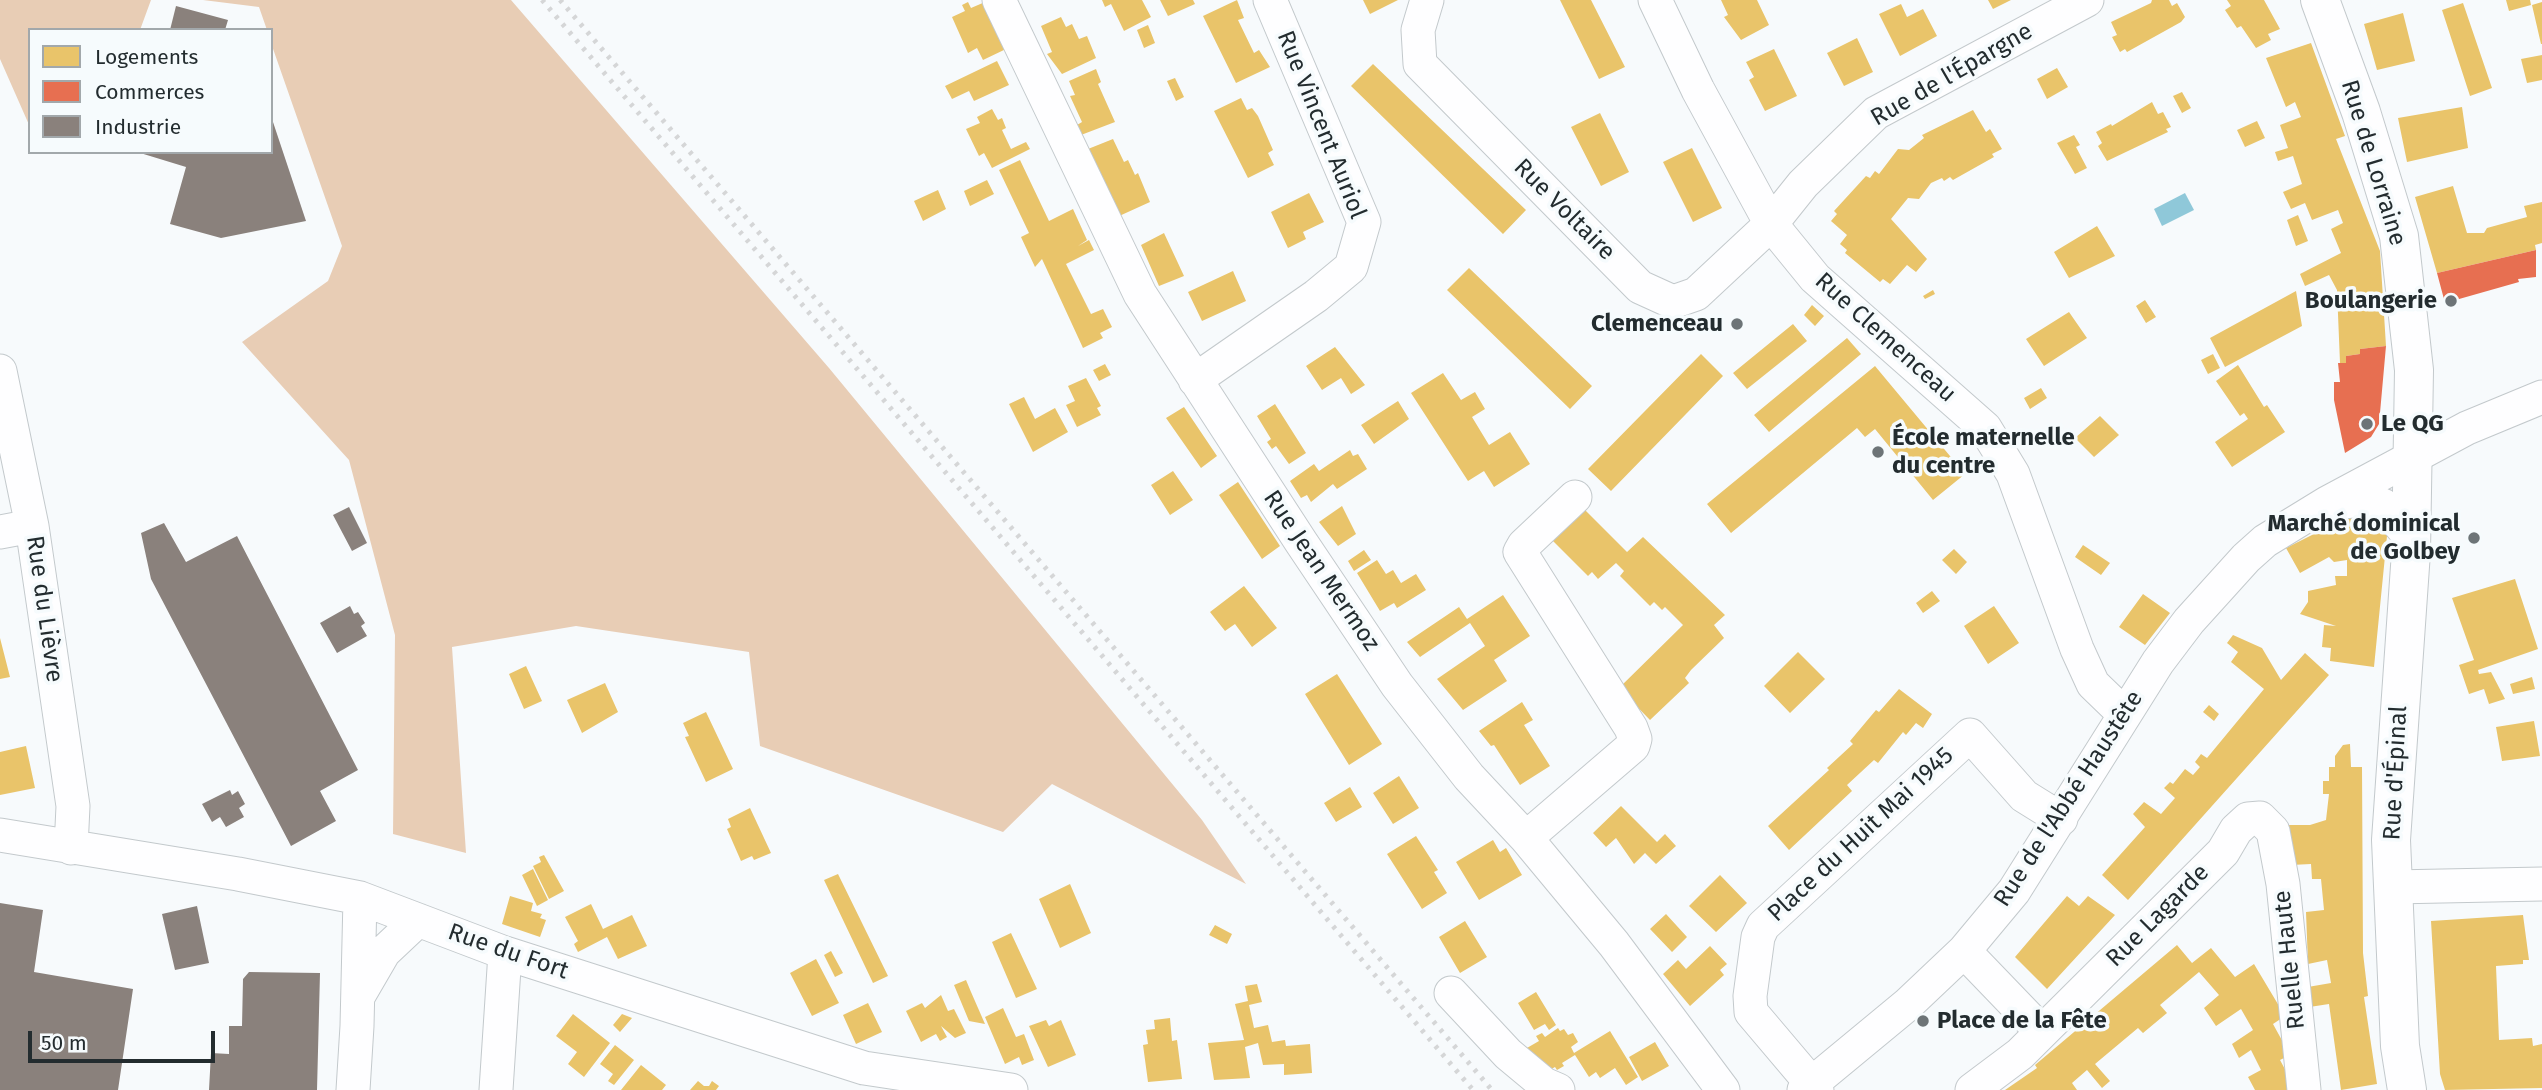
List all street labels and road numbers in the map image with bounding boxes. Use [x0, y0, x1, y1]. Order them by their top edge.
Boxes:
street label: Rue de l'Épargne [1866, 17, 2038, 133]
street label: Rue Vincent Auriol [1270, 27, 1372, 223]
street label: Rue de Lorraine [2334, 77, 2412, 249]
street label: Rue Voltaire [1507, 153, 1621, 267]
street label: Rue Clemenceau [1809, 267, 1961, 409]
street label: Rue Jean Mermoz [1257, 485, 1385, 657]
street label: Rue du Lièvre [19, 534, 69, 684]
street label: Rue de l'Abbé Haustête [1988, 686, 2150, 912]
street label: Rue d'Épinal [2378, 705, 2414, 841]
street label: Place du Huit Mai 1945 [1762, 742, 1960, 928]
street label: Rue Lagarde [2101, 859, 2215, 973]
street label: Ruelle Haute [2268, 889, 2312, 1031]
street label: Rue du Fort [444, 918, 572, 986]

